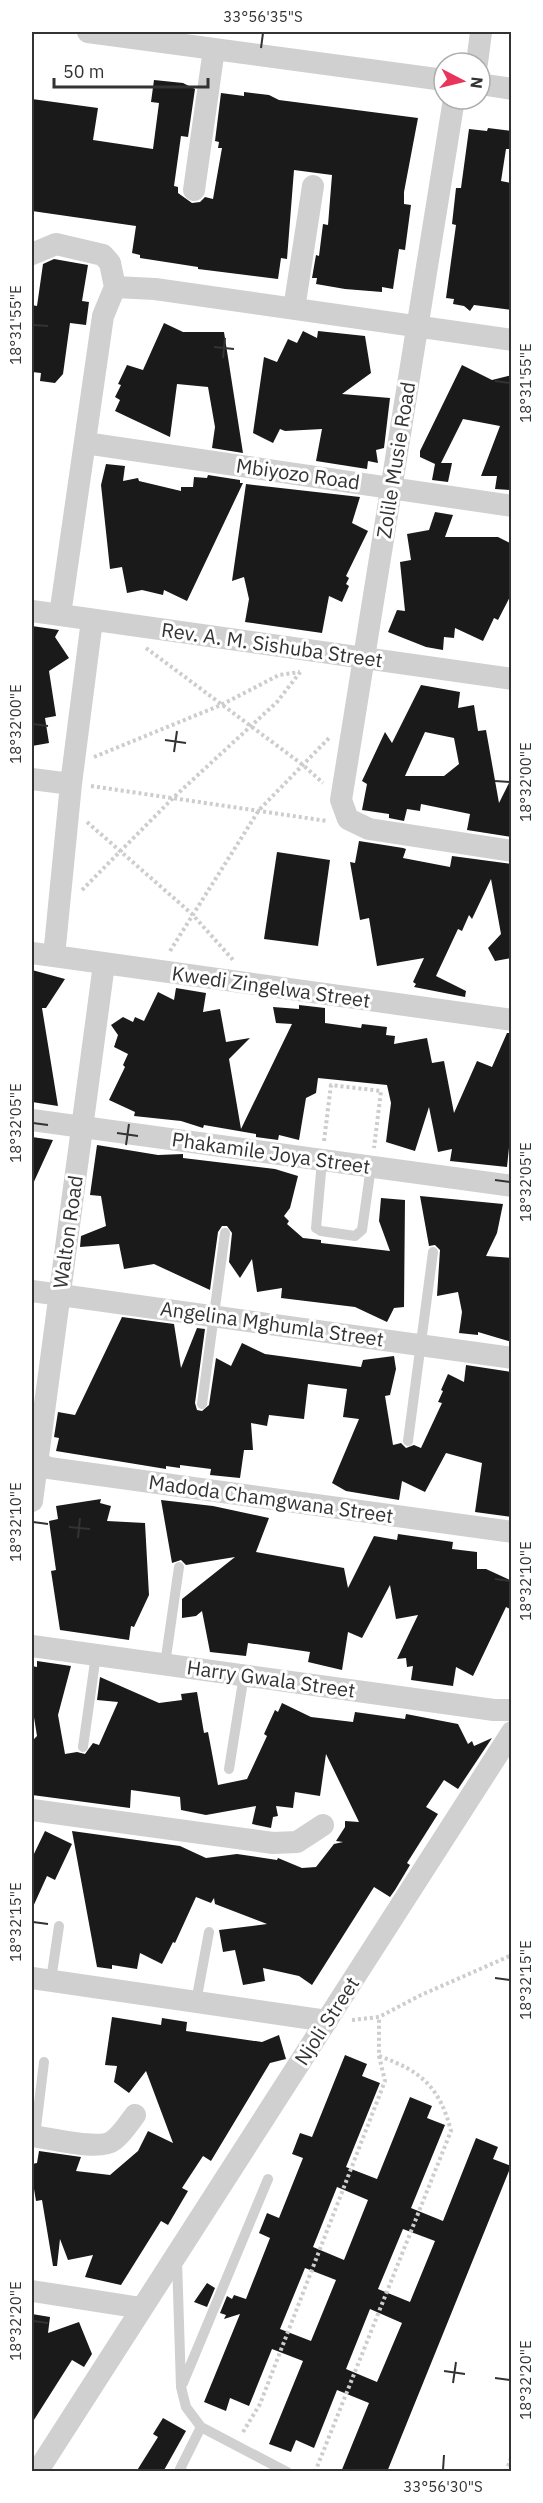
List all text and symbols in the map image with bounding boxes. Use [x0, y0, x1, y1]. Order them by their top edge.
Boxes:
text: 33°56'35"S [223, 7, 303, 26]
scale bar [54, 51, 208, 89]
north arrow [432, 51, 492, 111]
text: 50 m [63, 60, 105, 83]
text: N [466, 76, 488, 90]
text: 18°31'55"E [6, 285, 25, 365]
text: 18°31'55"E [516, 343, 535, 423]
street label: Zolile Musie Road [370, 380, 421, 540]
street label: Mbiyozo Road [234, 451, 362, 496]
street label: Rev. A. M. Sishuba Street [160, 616, 384, 673]
text: 18°32'00"E [6, 684, 25, 764]
text: 18°32'00"E [516, 742, 535, 822]
street label: Kwedi Zingelwa Street [170, 959, 372, 1014]
text: 18°32'05"E [6, 1083, 25, 1163]
street label: Phakamile Joya Street [170, 1125, 372, 1180]
text: 18°32'05"E [516, 1142, 535, 1222]
street label: Walton Road [46, 1174, 89, 1290]
street label: Angelina Mghumla Street [159, 1294, 386, 1353]
street label: Madoda Chamgwana Street [147, 1468, 395, 1529]
text: 18°32'10"E [6, 1482, 25, 1562]
text: 18°32'10"E [516, 1541, 535, 1621]
street label: Harry Gwala Street [185, 1653, 357, 1704]
text: 18°32'15"E [6, 1882, 25, 1962]
text: 18°32'15"E [516, 1940, 535, 2020]
street label: Njoli Street [288, 1971, 365, 2070]
text: 18°32'20"E [6, 2281, 25, 2361]
text: 18°32'20"E [516, 2340, 535, 2420]
text: 33°56'30"S [403, 2477, 483, 2496]

